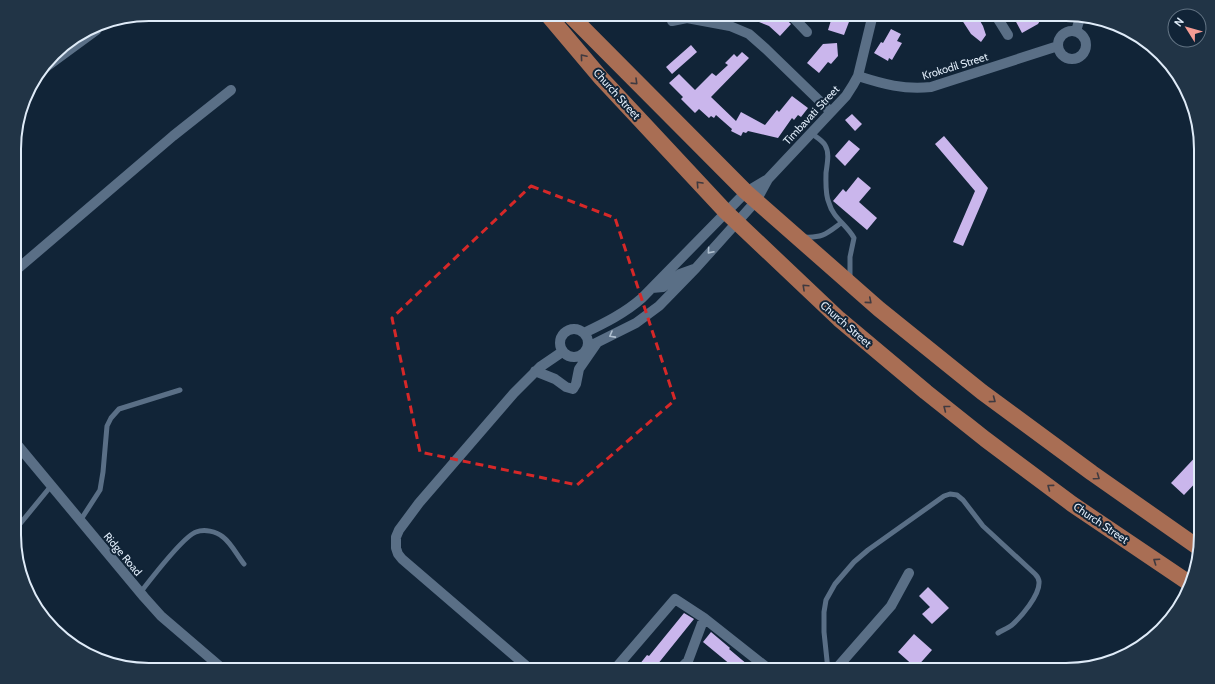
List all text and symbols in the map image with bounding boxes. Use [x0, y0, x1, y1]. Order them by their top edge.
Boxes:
north arrow [1167, 8, 1207, 48]
text: N [1171, 15, 1187, 29]
street label: Krokodil Street [920, 49, 990, 83]
one-way arrow [581, 54, 588, 61]
street label: Church Street [591, 66, 644, 123]
one-way arrow [630, 77, 638, 85]
street label: Timbavati Street [780, 82, 842, 148]
one-way arrow [697, 181, 704, 188]
one-way arrow [708, 247, 715, 254]
one-way arrow [802, 284, 810, 292]
one-way arrow [865, 296, 872, 303]
street label: Church Street [817, 298, 875, 350]
one-way arrow [609, 330, 617, 338]
one-way arrow [988, 395, 995, 402]
one-way arrow [944, 406, 951, 413]
one-way arrow [1093, 472, 1100, 480]
one-way arrow [1047, 485, 1054, 492]
street label: Church Street [1071, 499, 1131, 547]
street label: Ridge Road [101, 529, 145, 579]
one-way arrow [1154, 559, 1161, 566]

